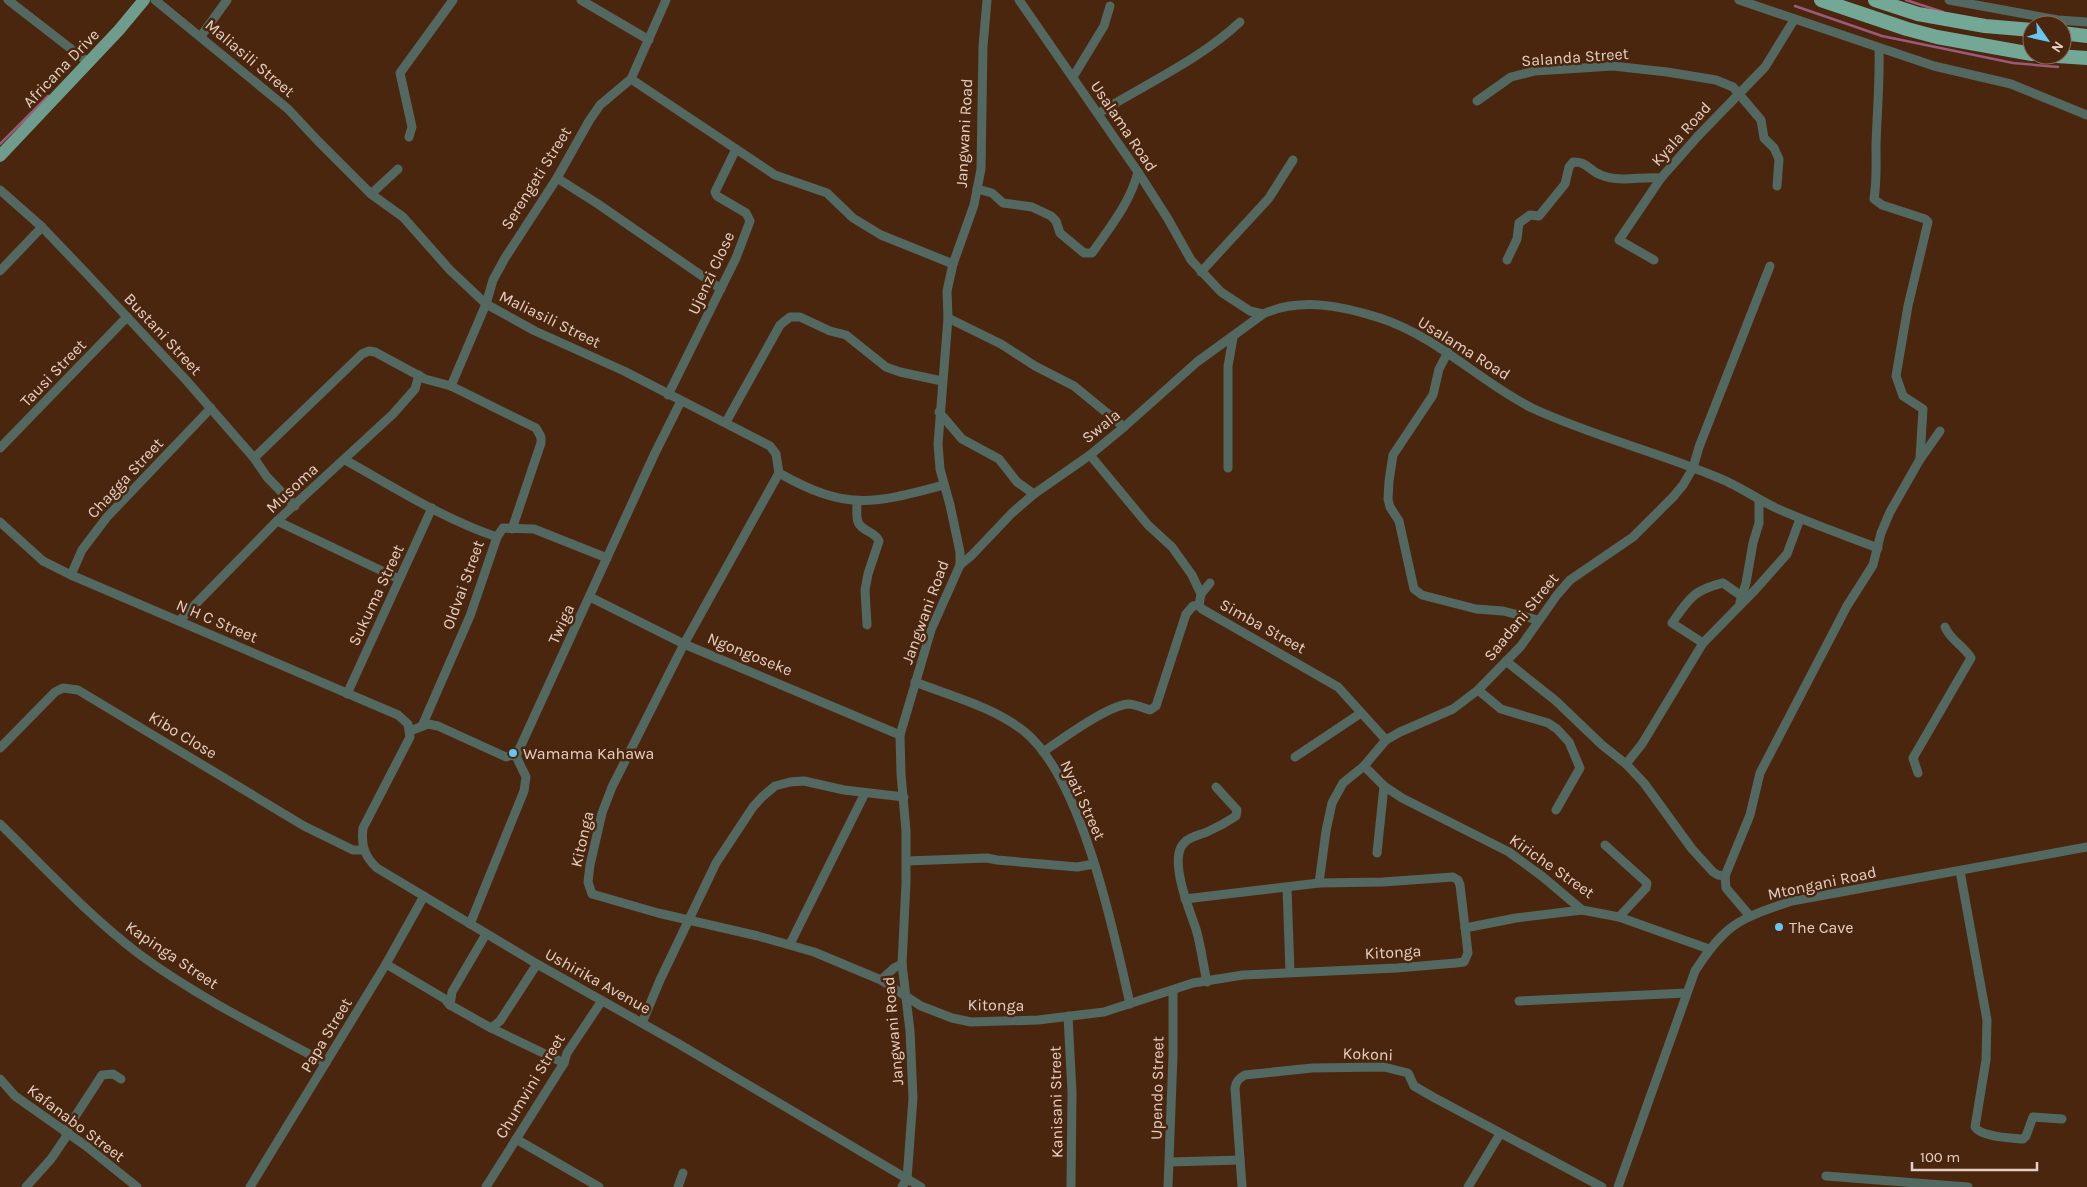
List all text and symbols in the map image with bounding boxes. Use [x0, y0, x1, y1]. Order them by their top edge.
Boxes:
street label: Maliasili Street [202, 15, 298, 101]
north arrow [2022, 15, 2072, 65]
street label: Africana Drive [19, 25, 103, 111]
text: N [2048, 38, 2067, 56]
street label: Salanda Street [1521, 44, 1629, 70]
street label: Usalama Road [1087, 77, 1161, 175]
street label: Jangwani Road [952, 78, 976, 188]
street label: Kyala Road [1647, 98, 1715, 170]
street label: Serengeti Street [497, 123, 575, 233]
street label: Ujenzi Close [684, 229, 738, 317]
street label: Maliasili Street [496, 286, 604, 352]
street label: Bustani Street [120, 289, 206, 379]
street label: Usalama Road [1414, 312, 1514, 384]
street label: Tausi Street [16, 335, 90, 411]
street label: Swala [1078, 405, 1124, 447]
street label: Chagga Street [83, 434, 167, 522]
street label: Musoma [262, 459, 322, 517]
street label: Oldvai Street [438, 538, 488, 632]
street label: Sukuma Street [344, 541, 408, 649]
street label: Jangwani Road [897, 557, 953, 667]
street label: Saadani Street [1480, 569, 1562, 665]
street label: N H C Street [173, 595, 261, 647]
street label: Simba Street [1217, 595, 1309, 657]
street label: Twiga [544, 601, 578, 647]
street label: Ngongoseke [705, 628, 795, 680]
street label: Kibo Close [145, 707, 221, 763]
place label: Wamama Kahawa [523, 744, 654, 763]
marker: Wamama Kahawa [507, 747, 519, 759]
street label: Nyati Street [1056, 757, 1110, 843]
street label: Kitonga [566, 809, 598, 869]
street label: Kiriche Street [1506, 830, 1598, 902]
street label: Mtongani Road [1766, 862, 1878, 904]
street label: Kapinga Street [122, 917, 222, 993]
place label: The Cave [1789, 918, 1854, 937]
marker: The Cave [1773, 921, 1785, 933]
street label: Kitonga [1364, 941, 1422, 963]
street label: Ushirika Avenue [542, 944, 654, 1018]
street label: Jangwani Road [879, 976, 907, 1086]
street label: Papa Street [296, 994, 356, 1076]
street label: Kitonga [967, 995, 1025, 1015]
street label: Chumvini Street [491, 1030, 569, 1142]
street label: Upendo Street [1147, 1036, 1167, 1140]
street label: Kokoni [1342, 1044, 1394, 1064]
street label: Kanisani Street [1046, 1046, 1066, 1158]
street label: Kafanabo Street [23, 1080, 129, 1166]
scale bar [1912, 1140, 2037, 1172]
text: 100 m [1920, 1148, 1960, 1166]

